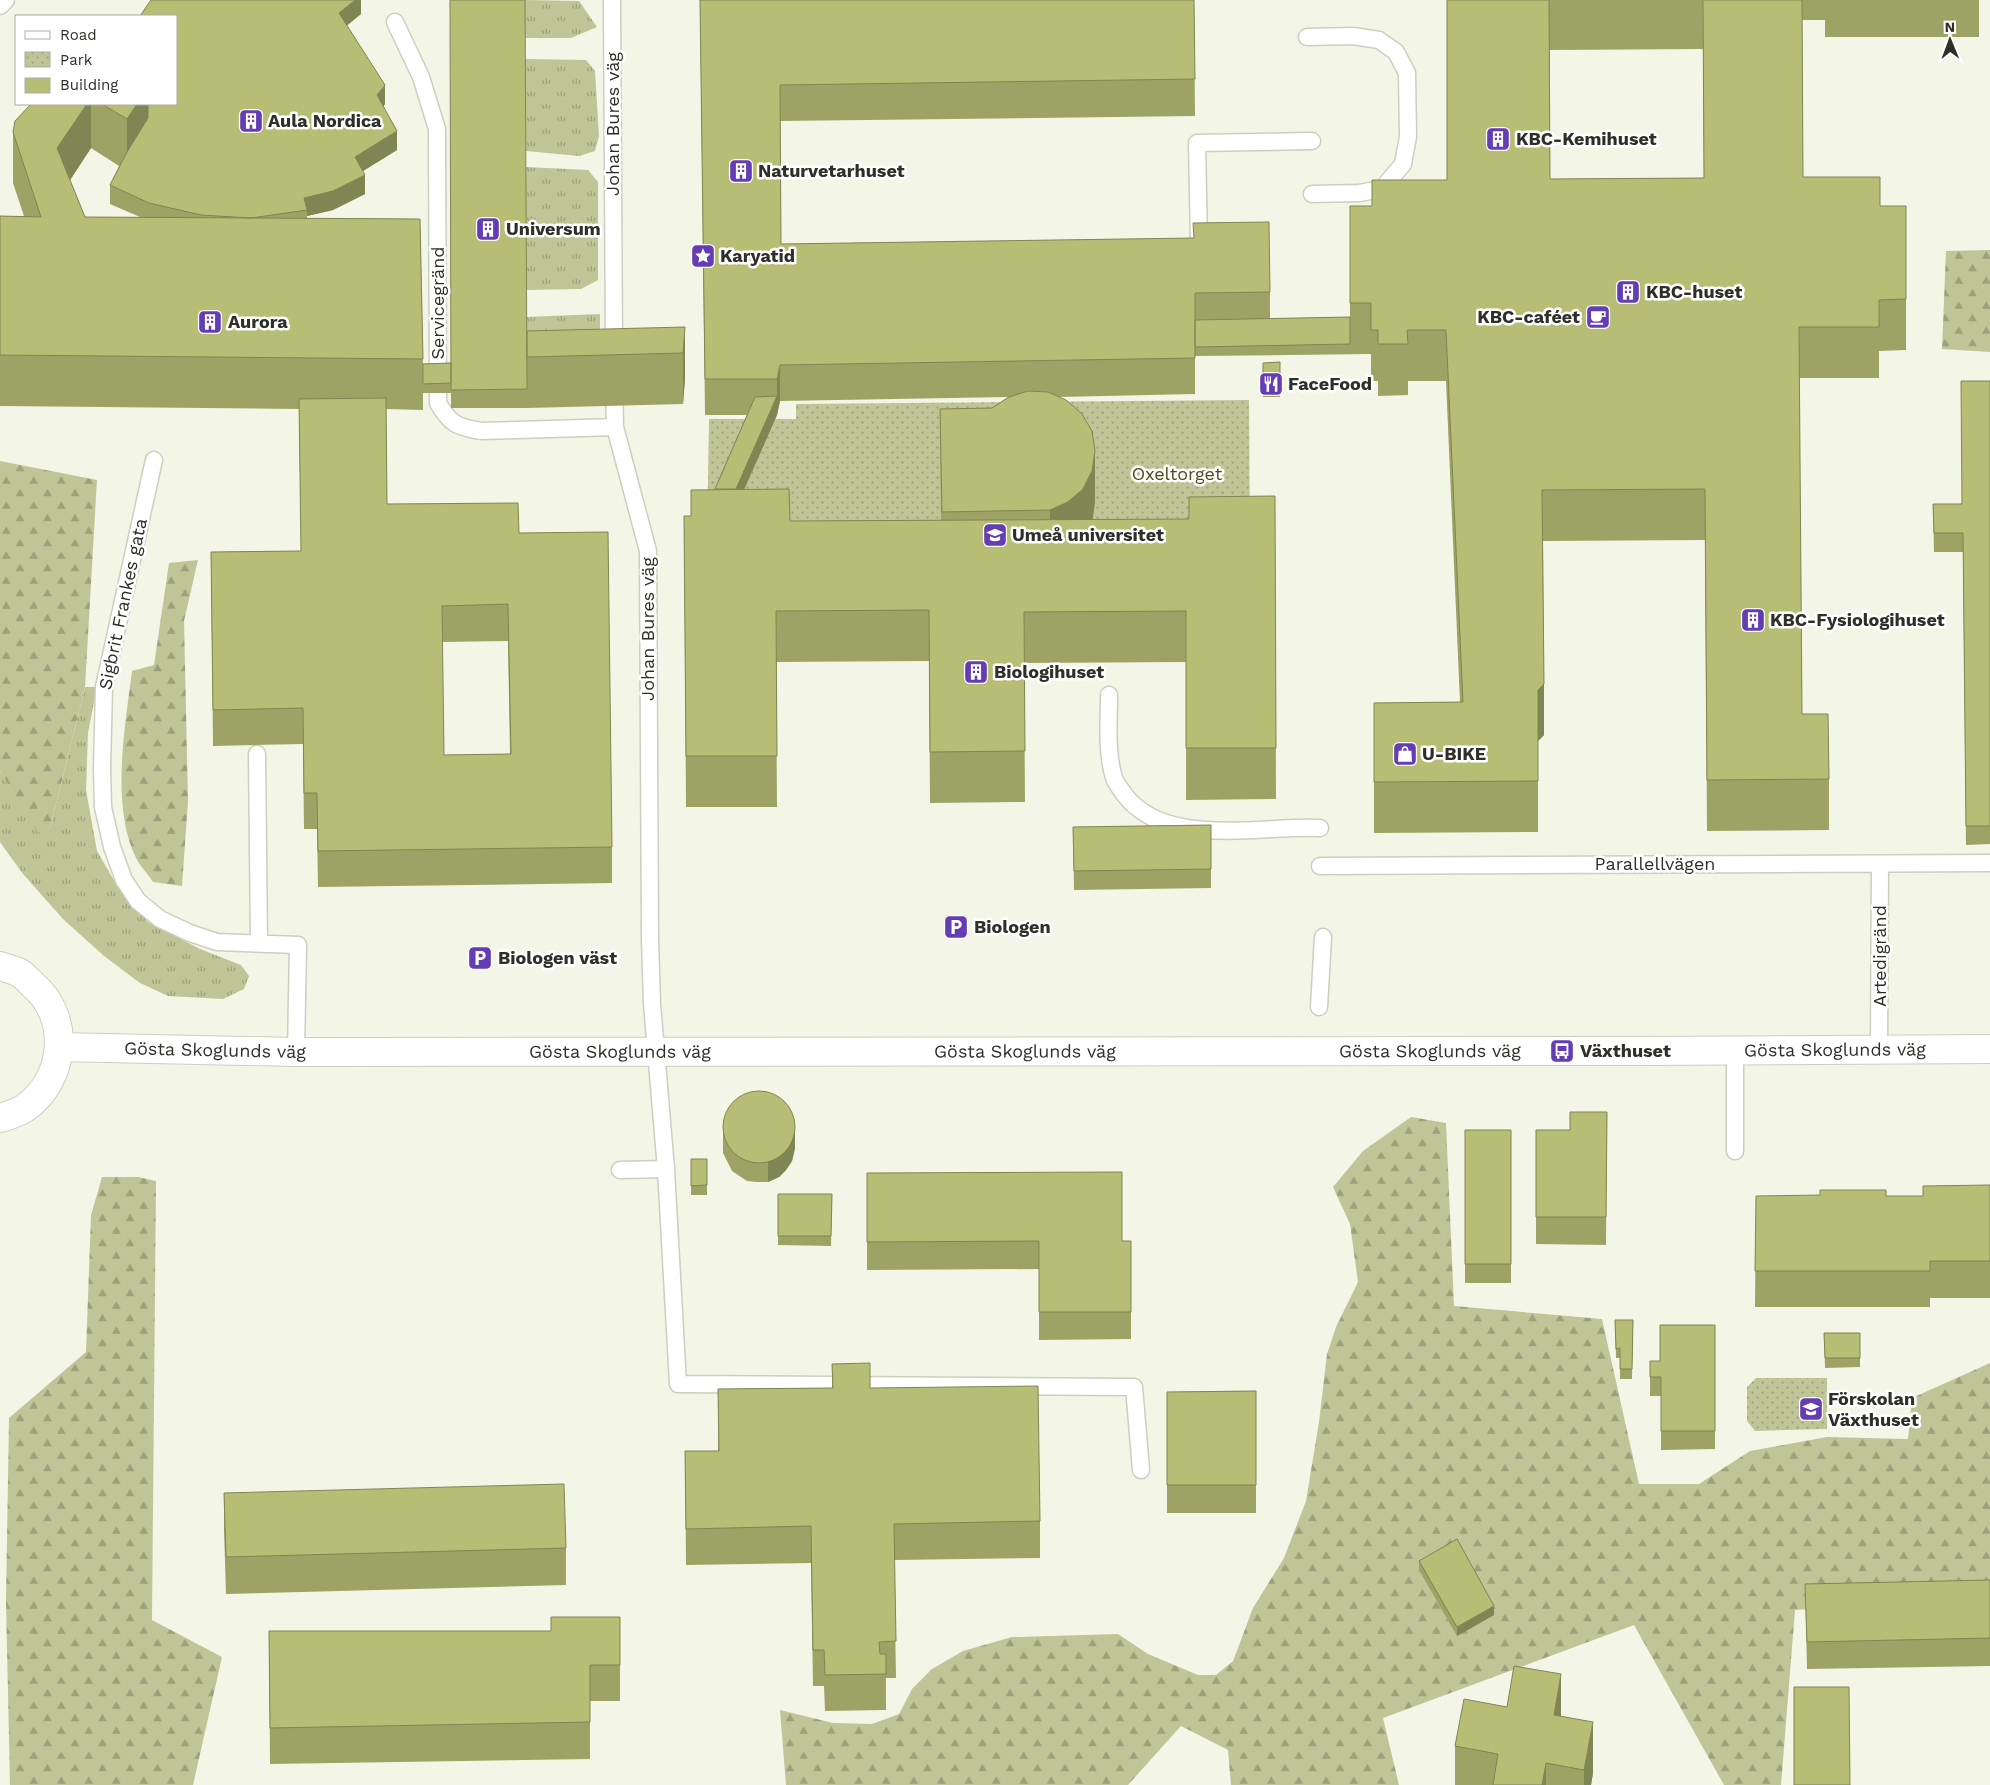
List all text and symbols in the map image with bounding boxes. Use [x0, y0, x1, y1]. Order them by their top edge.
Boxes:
legend [15, 15, 178, 105]
north arrow [1925, 15, 1975, 65]
text: N [1944, 19, 1955, 35]
text: Road [60, 26, 97, 44]
text: Park [60, 51, 93, 69]
street label: Johan Bures väg [602, 52, 623, 196]
text: Building [60, 76, 118, 94]
building icon: Aula Nordica [238, 108, 264, 134]
place label: Aula Nordica [268, 110, 382, 131]
building icon: KBC-Kemihuset [1485, 126, 1511, 152]
place label: KBC-Kemihuset [1516, 128, 1657, 149]
building icon: Naturvetarhuset [728, 158, 754, 184]
place label: Naturvetarhuset [758, 160, 905, 181]
building icon: Universum [475, 216, 501, 242]
place label: Universum [506, 218, 601, 239]
place icon: Karyatid [690, 243, 716, 269]
place label: Karyatid [720, 245, 795, 266]
street label: Servicegränd [427, 246, 448, 360]
building icon: KBC-huset [1615, 279, 1641, 305]
place label: KBC-huset [1646, 281, 1742, 302]
cafe icon: KBC-caféet [1585, 304, 1611, 330]
place label: KBC-caféet [1477, 306, 1580, 327]
building icon: Aurora [197, 309, 223, 335]
place label: Aurora [228, 311, 288, 332]
restaurant icon: FaceFood [1258, 371, 1284, 397]
place label: FaceFood [1288, 373, 1372, 394]
park label: Oxeltorget [1132, 463, 1223, 484]
street label: Sigbrit Frankes gata [94, 516, 151, 691]
school or university icon: Umeå universitet [982, 522, 1008, 548]
place label: Umeå universitet [1012, 524, 1164, 545]
street label: Johan Bures väg [637, 557, 658, 701]
building icon: KBC-Fysiologihuset [1740, 607, 1766, 633]
place label: KBC-Fysiologihuset [1770, 609, 1945, 630]
building icon: Biologihuset [963, 659, 989, 685]
place label: Biologihuset [994, 661, 1104, 682]
shop icon: U-BIKE [1392, 741, 1418, 767]
place label: U-BIKE [1422, 743, 1486, 764]
street label: Parallellvägen [1595, 853, 1715, 874]
street label: Artedigränd [1869, 905, 1890, 1007]
parking icon: Biologen [943, 914, 969, 940]
place label: Biologen [974, 916, 1051, 937]
parking icon: Biologen väst [467, 945, 493, 971]
place label: Biologen väst [498, 947, 617, 968]
street label: Gösta Skoglunds väg [124, 1037, 306, 1062]
bus stop icon: Växthuset [1549, 1038, 1575, 1064]
street label: Gösta Skoglunds väg [1744, 1038, 1926, 1060]
street label: Gösta Skoglunds väg [934, 1040, 1116, 1062]
street label: Gösta Skoglunds väg [1339, 1040, 1521, 1061]
place label: Växthuset [1580, 1040, 1671, 1061]
street label: Gösta Skoglunds väg [529, 1041, 711, 1062]
place label: Förskolan Växthuset [1828, 1388, 1919, 1430]
school or university icon: Förskolan Växthuset [1798, 1396, 1824, 1422]

